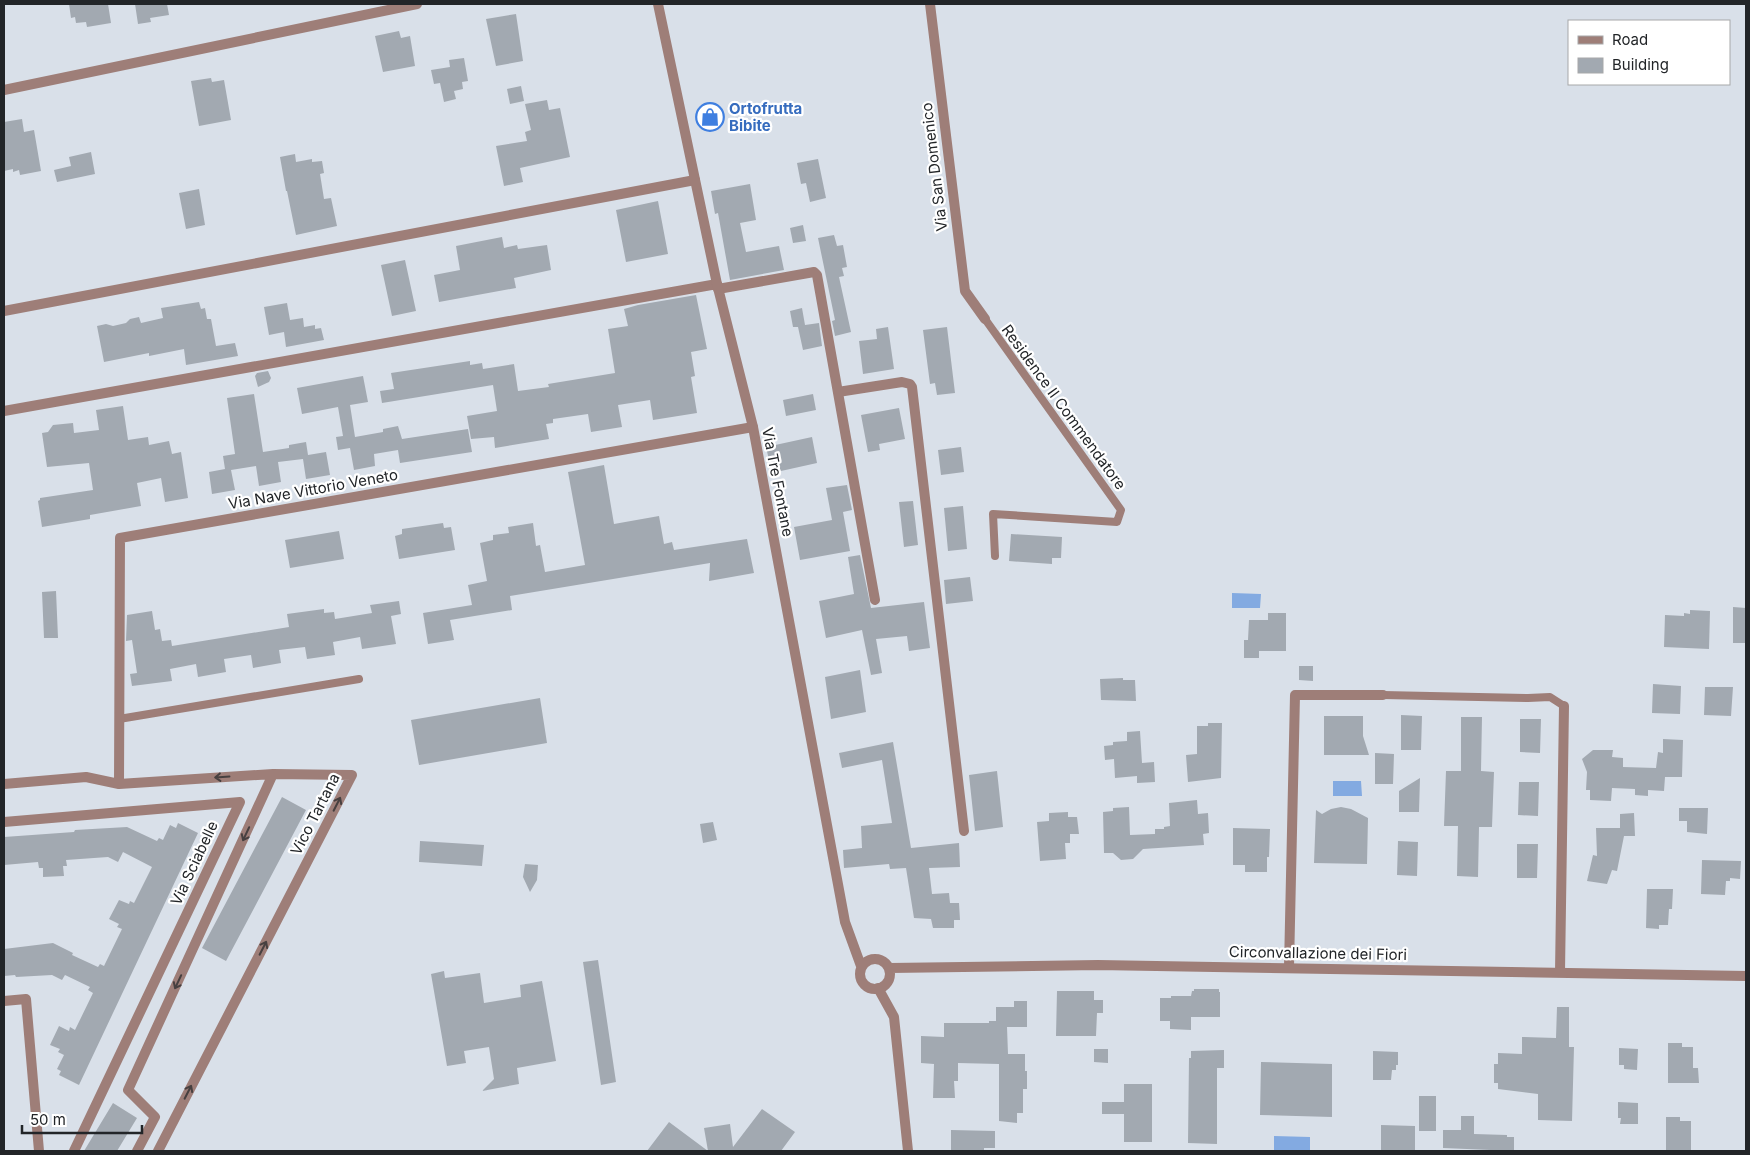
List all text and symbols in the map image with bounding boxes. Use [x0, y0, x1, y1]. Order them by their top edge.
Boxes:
legend [1568, 20, 1730, 85]
text: Road [1612, 30, 1648, 49]
text: Building [1612, 55, 1669, 74]
place label: Ortofrutta Bibite [729, 99, 802, 135]
shop icon: Ortofrutta Bibite [695, 102, 725, 132]
street label: Via San Domenico [917, 102, 951, 232]
street label: Residence Il Commendatore [998, 321, 1130, 493]
street label: Via Tre Fontane [758, 426, 798, 538]
street label: Via Nave Vittorio Veneto [227, 465, 399, 513]
street label: Vico Tartana [286, 770, 344, 858]
one-way arrow [215, 773, 231, 782]
one-way arrow [332, 796, 342, 811]
street label: Via Sciabelle [166, 818, 222, 908]
one-way arrow [240, 826, 250, 841]
one-way arrow [259, 941, 268, 956]
street label: Circonvallazione dei Fiori [1229, 942, 1407, 964]
one-way arrow [172, 974, 182, 989]
one-way arrow [183, 1085, 193, 1100]
scale bar [22, 1102, 142, 1134]
text: 50 m [30, 1110, 66, 1129]

